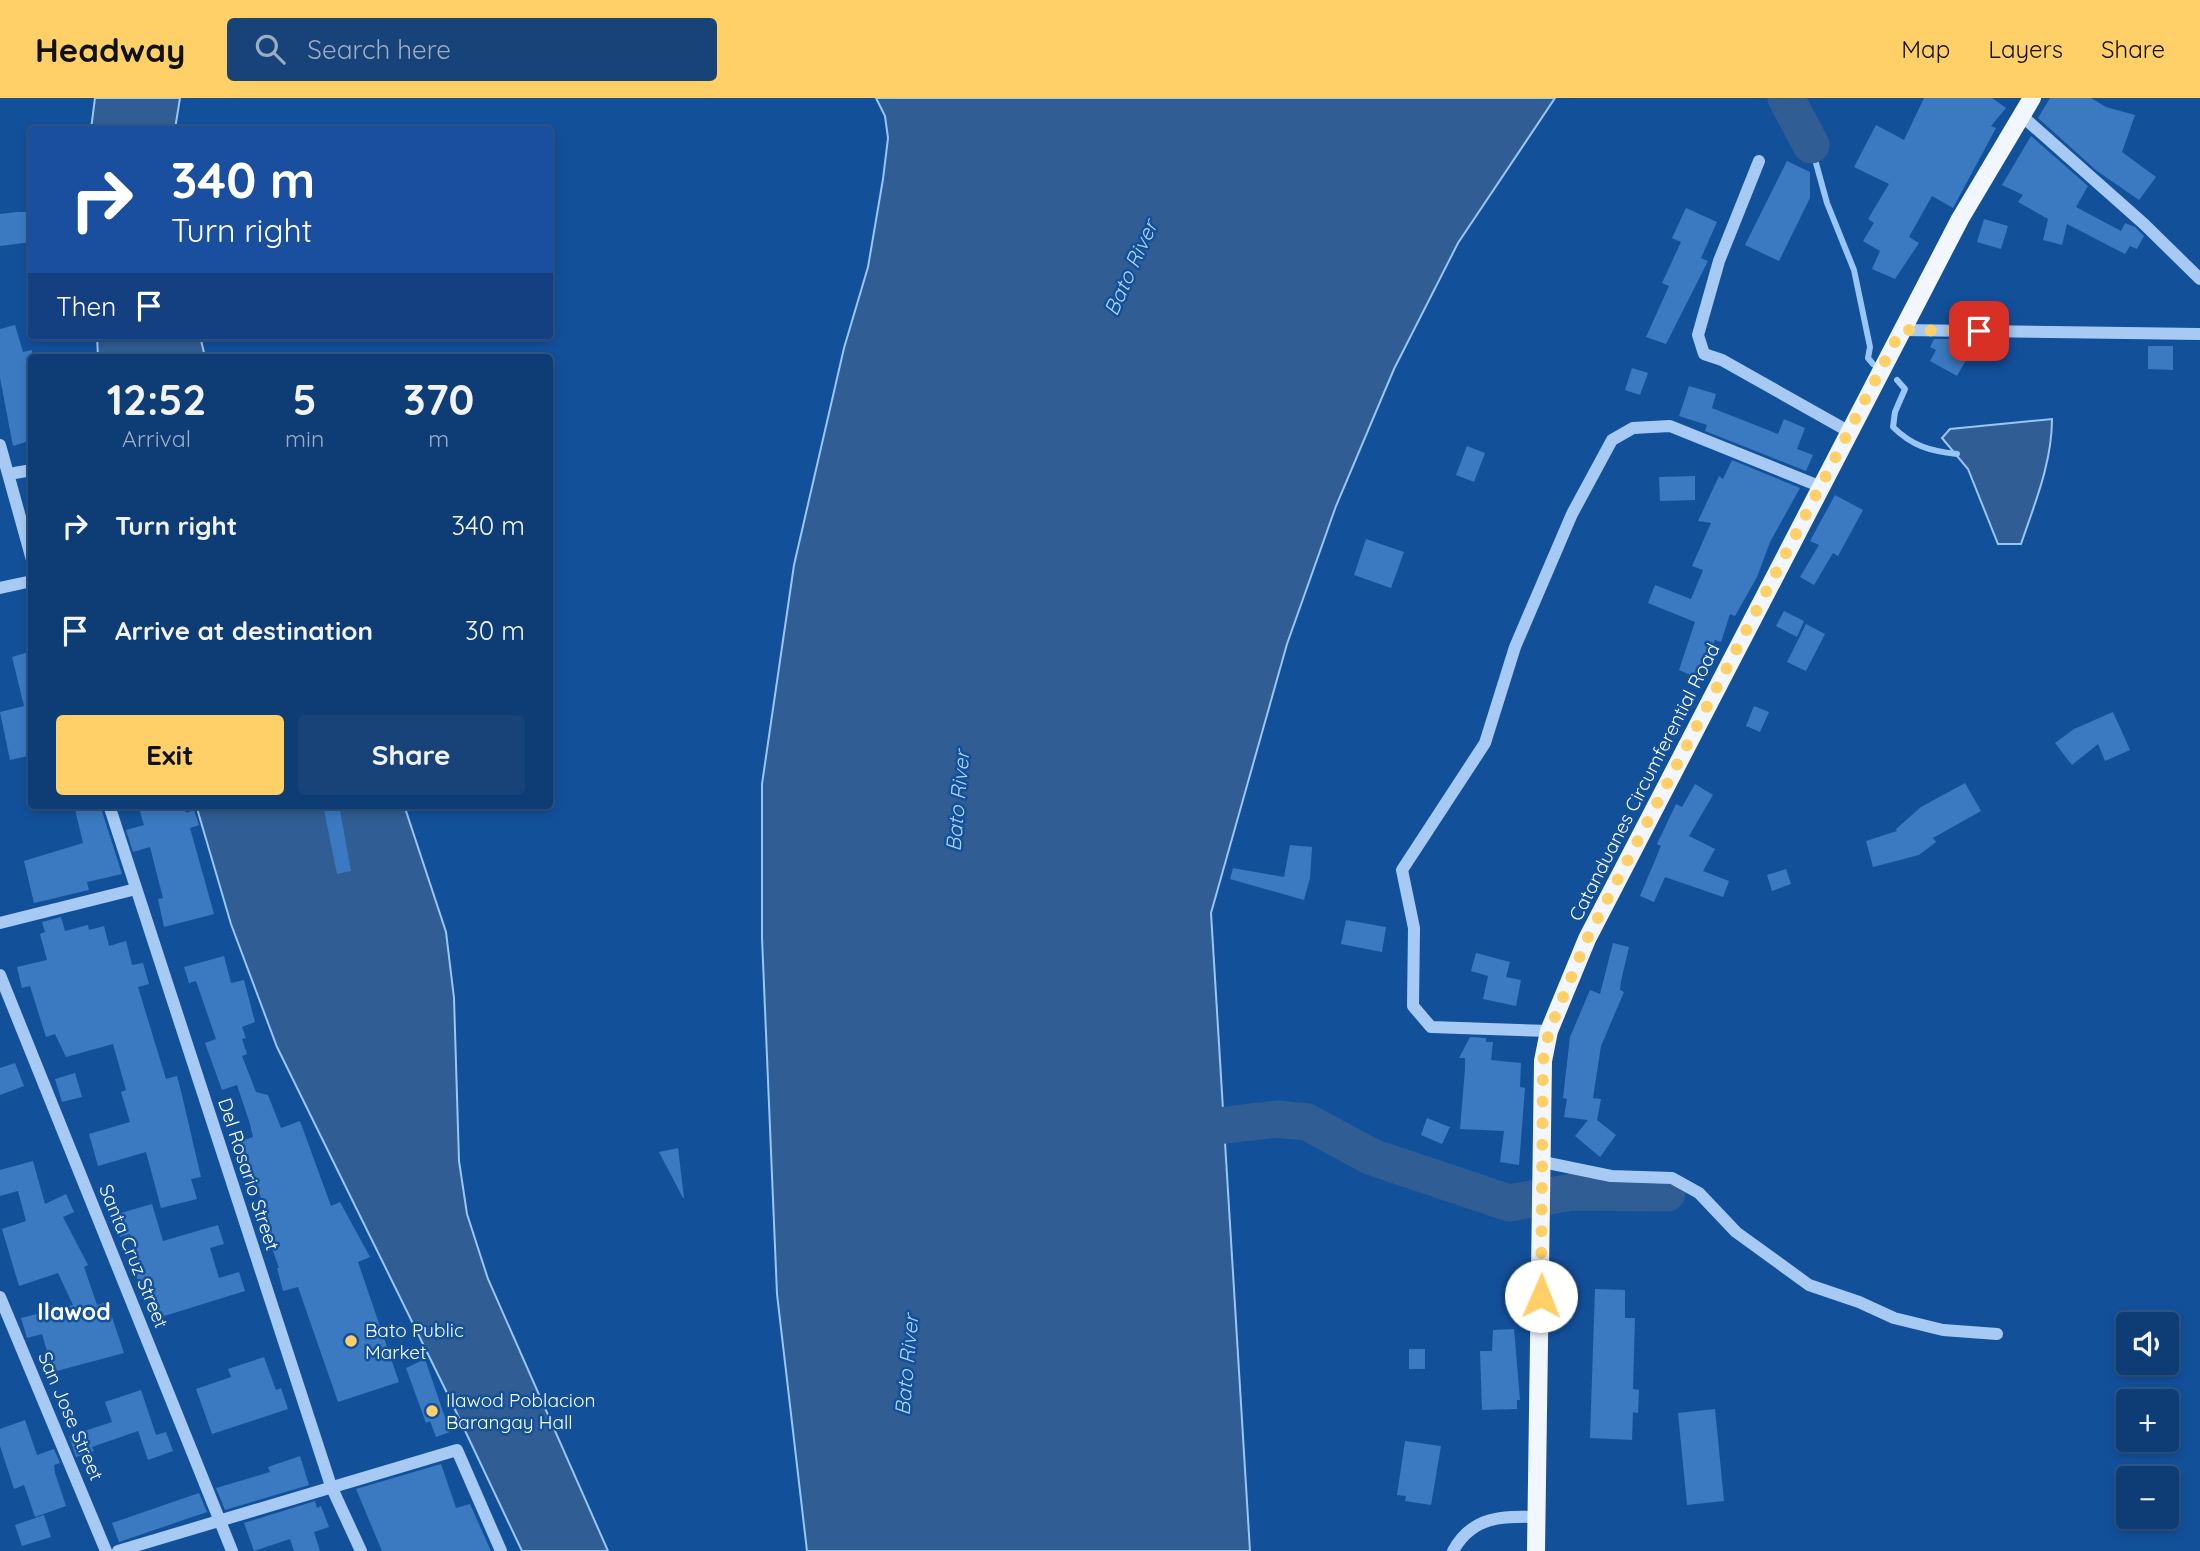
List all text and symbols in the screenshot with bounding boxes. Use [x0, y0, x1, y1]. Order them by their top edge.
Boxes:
search box [227, 18, 717, 81]
text: Headway [35, 29, 185, 70]
icon: search [251, 30, 289, 68]
text: Search here [307, 33, 451, 66]
text: Map [1901, 34, 1950, 64]
text: Layers [1988, 34, 2063, 64]
text: Share [2101, 34, 2165, 64]
text: 340 m [171, 149, 315, 210]
icon: right [56, 154, 147, 245]
text: Turn right [171, 210, 312, 250]
water label: Bato River [1098, 213, 1164, 319]
icon: arrive [130, 287, 168, 325]
text: Then [56, 290, 116, 323]
pin [1949, 301, 2009, 361]
icon: arrive [1960, 312, 1998, 350]
text: 12:52 [107, 373, 206, 426]
text: 5 [293, 373, 317, 426]
text: 370 [403, 373, 474, 426]
text: Arrival [122, 424, 191, 453]
text: min [285, 424, 324, 453]
text: m [428, 424, 449, 453]
icon: right [56, 507, 94, 545]
text: Turn right [115, 509, 237, 542]
text: 340 m [451, 509, 525, 542]
icon: arrive [56, 612, 94, 650]
text: Arrive at destination [115, 614, 373, 647]
text: 30 m [465, 614, 525, 647]
street label: Catanduanes Circumferential Road [1563, 639, 1725, 925]
button: Exit [56, 715, 284, 795]
button: Share [298, 715, 525, 795]
water label: Bato River [940, 746, 975, 853]
street label: Del Rosario Street [213, 1095, 285, 1253]
street label: Santa Cruz Street [94, 1181, 174, 1331]
position arrow [1504, 1259, 1578, 1333]
district label: Ilawod [37, 1297, 111, 1326]
water label: Bato River [889, 1310, 924, 1417]
map controls [2116, 1312, 2179, 1529]
button: sound [2116, 1312, 2179, 1375]
place label: Bato Public Market [365, 1318, 464, 1364]
marker: Bato Public Market [343, 1333, 359, 1349]
street label: San Jose Street [33, 1348, 109, 1484]
place label: Ilawod Poblacion Barangay Hall [446, 1388, 595, 1434]
button: + [2116, 1389, 2179, 1452]
marker: Ilawod Poblacion Barangay Hall [424, 1403, 440, 1419]
button: − [2116, 1466, 2179, 1529]

